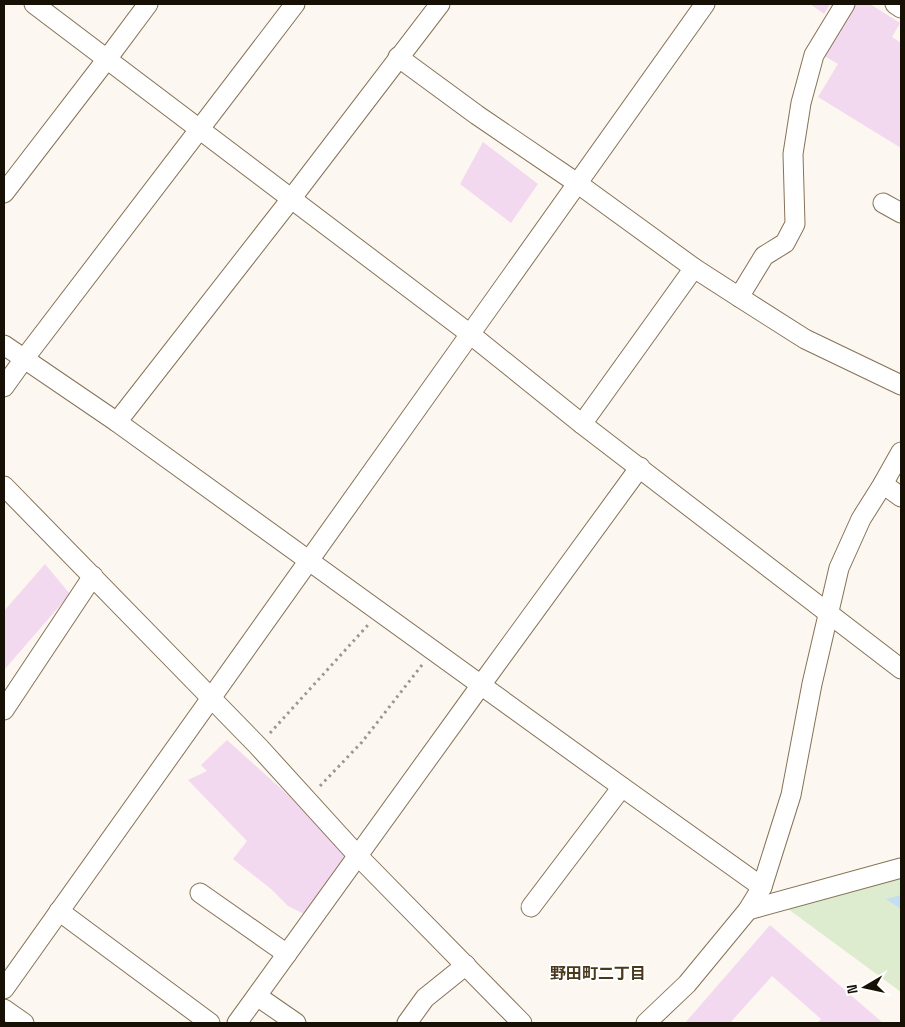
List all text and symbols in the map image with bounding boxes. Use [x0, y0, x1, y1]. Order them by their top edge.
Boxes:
north arrow [840, 962, 890, 1012]
district label: 野田町二丁目 [550, 963, 646, 984]
text: N [843, 983, 862, 995]

